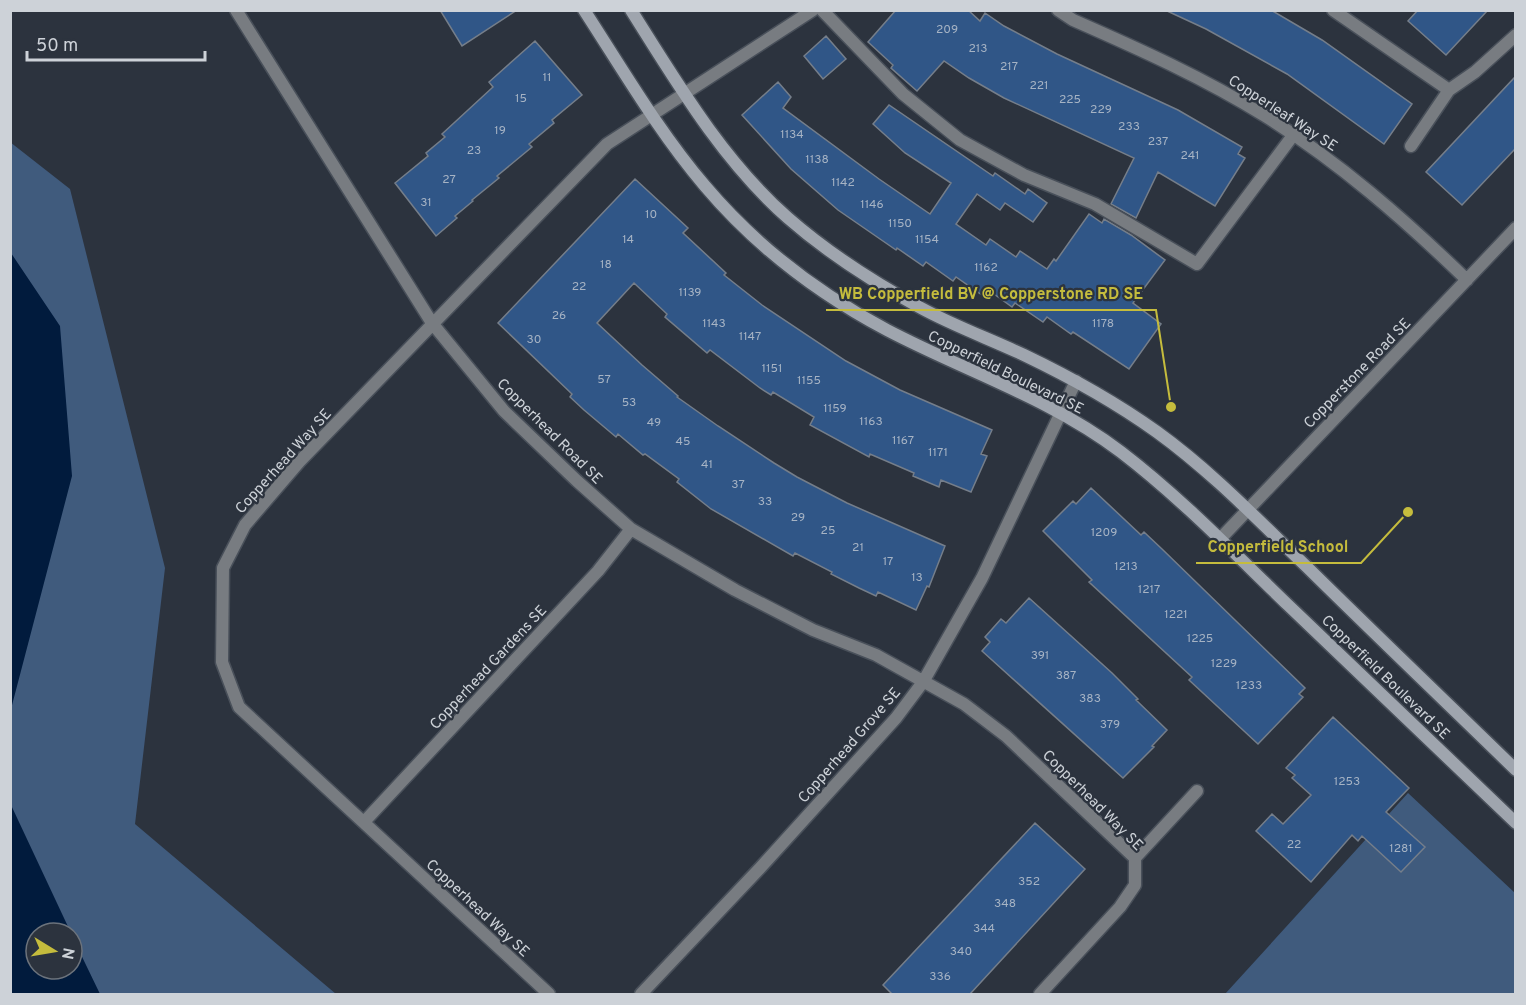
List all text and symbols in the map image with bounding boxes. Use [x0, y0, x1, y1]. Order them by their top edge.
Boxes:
house number: 209 [936, 22, 958, 38]
scale bar [27, 24, 206, 62]
text: 50 m [36, 35, 78, 58]
house number: 213 [968, 41, 988, 57]
house number: 217 [1000, 59, 1018, 75]
house number: 11 [543, 70, 551, 86]
street label: Copperleaf Way SE [1224, 72, 1341, 157]
house number: 221 [1029, 78, 1049, 94]
house number: 15 [515, 91, 527, 107]
house number: 225 [1059, 92, 1081, 108]
house number: 229 [1090, 102, 1112, 118]
house number: 233 [1118, 119, 1140, 135]
house number: 19 [494, 123, 506, 139]
house number: 1134 [780, 127, 804, 143]
house number: 237 [1148, 134, 1168, 150]
house number: 23 [467, 143, 481, 159]
house number: 241 [1180, 148, 1200, 164]
house number: 1138 [805, 152, 829, 168]
house number: 27 [442, 172, 456, 188]
house number: 1142 [831, 175, 855, 191]
house number: 31 [420, 195, 432, 211]
house number: 1146 [860, 197, 884, 213]
house number: 10 [645, 207, 657, 223]
house number: 1150 [888, 216, 912, 232]
house number: 14 [622, 232, 634, 248]
house number: 1154 [915, 232, 939, 248]
house number: 18 [600, 257, 612, 273]
house number: 1162 [974, 260, 998, 276]
callout: WB Copperfield BV @ Copperstone RD SE [826, 276, 1156, 310]
house number: 22 [572, 279, 586, 295]
house number: 1139 [678, 285, 702, 301]
text: WB Copperfield BV @ Copperstone RD SE [839, 285, 1143, 305]
house number: 26 [552, 308, 566, 324]
street label: Copperstone Road SE [1300, 315, 1416, 433]
house number: 1143 [702, 316, 726, 332]
house number: 1178 [1092, 316, 1114, 332]
street label: Copperfield Boulevard SE [924, 327, 1087, 419]
house number: 1147 [739, 329, 761, 345]
house number: 30 [527, 332, 541, 348]
house number: 1151 [762, 361, 782, 377]
house number: 57 [597, 372, 611, 388]
house number: 1155 [797, 373, 821, 389]
street label: Copperhead Road SE [492, 375, 606, 489]
house number: 53 [622, 395, 636, 411]
house number: 1159 [823, 401, 847, 417]
street label: Copperhead Way SE [232, 405, 336, 519]
house number: 1163 [859, 414, 883, 430]
house number: 49 [647, 415, 661, 431]
house number: 1167 [892, 433, 914, 449]
house number: 45 [676, 434, 690, 450]
house number: 1171 [928, 445, 948, 461]
house number: 41 [701, 457, 713, 473]
house number: 37 [731, 477, 745, 493]
house number: 33 [758, 494, 772, 510]
house number: 29 [791, 510, 805, 526]
house number: 25 [821, 523, 835, 539]
house number: 1209 [1091, 525, 1117, 541]
callout: Copperfield School [1196, 529, 1361, 563]
text: Copperfield School [1207, 538, 1349, 558]
house number: 21 [852, 540, 864, 556]
house number: 17 [883, 554, 893, 570]
house number: 1213 [1114, 559, 1138, 575]
house number: 13 [911, 570, 923, 586]
house number: 1217 [1138, 582, 1160, 598]
street label: Copperhead Gardens SE [426, 602, 552, 734]
house number: 1221 [1164, 607, 1188, 623]
street label: Copperfield Boulevard SE [1317, 612, 1453, 744]
house number: 1225 [1187, 631, 1213, 647]
house number: 391 [1031, 648, 1049, 664]
house number: 1229 [1211, 656, 1237, 672]
house number: 387 [1056, 668, 1076, 684]
house number: 1233 [1236, 678, 1262, 694]
street label: Copperhead Grove SE [795, 684, 906, 808]
house number: 383 [1079, 691, 1101, 707]
house number: 379 [1100, 717, 1120, 733]
street label: Copperhead Way SE [1037, 747, 1146, 856]
house number: 1253 [1334, 774, 1360, 790]
house number: 22 [1287, 837, 1301, 853]
house number: 1281 [1389, 841, 1413, 857]
street label: Copperhead Way SE [421, 856, 533, 962]
house number: 352 [1018, 874, 1040, 890]
house number: 348 [994, 896, 1016, 912]
north arrow [24, 921, 84, 981]
house number: 344 [973, 921, 995, 937]
house number: 340 [950, 944, 972, 960]
text: N [56, 946, 78, 961]
house number: 336 [929, 969, 951, 985]

